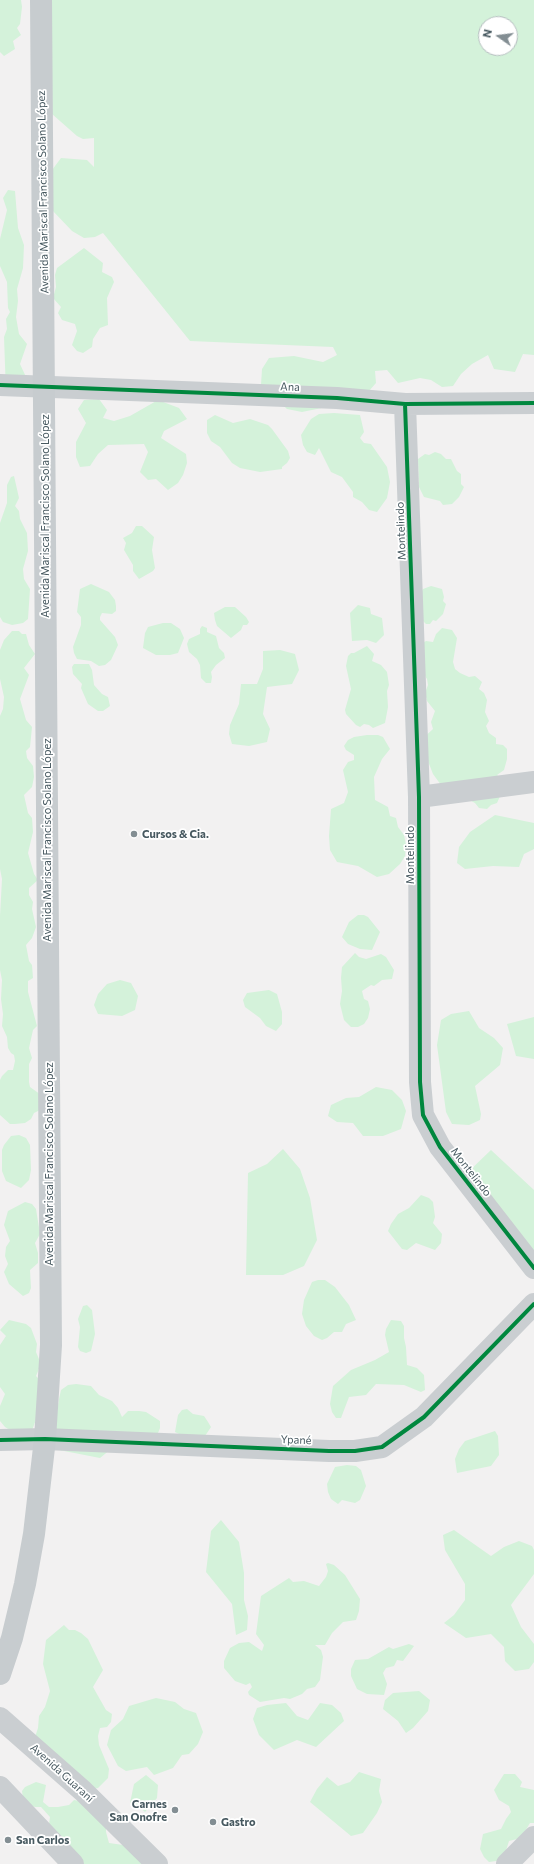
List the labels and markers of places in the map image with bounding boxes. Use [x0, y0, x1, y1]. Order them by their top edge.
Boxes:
place label: Cursos & Cia. [142, 827, 209, 841]
marker: Cursos & Cia. [129, 829, 139, 839]
place label: Carnes San Onofre [110, 1797, 167, 1823]
marker: Carnes San Onofre [170, 1805, 180, 1815]
place label: Gastro [221, 1815, 255, 1829]
marker: Gastro [208, 1817, 218, 1827]
place label: San Carlos [16, 1833, 69, 1847]
marker: San Carlos [3, 1835, 13, 1845]

